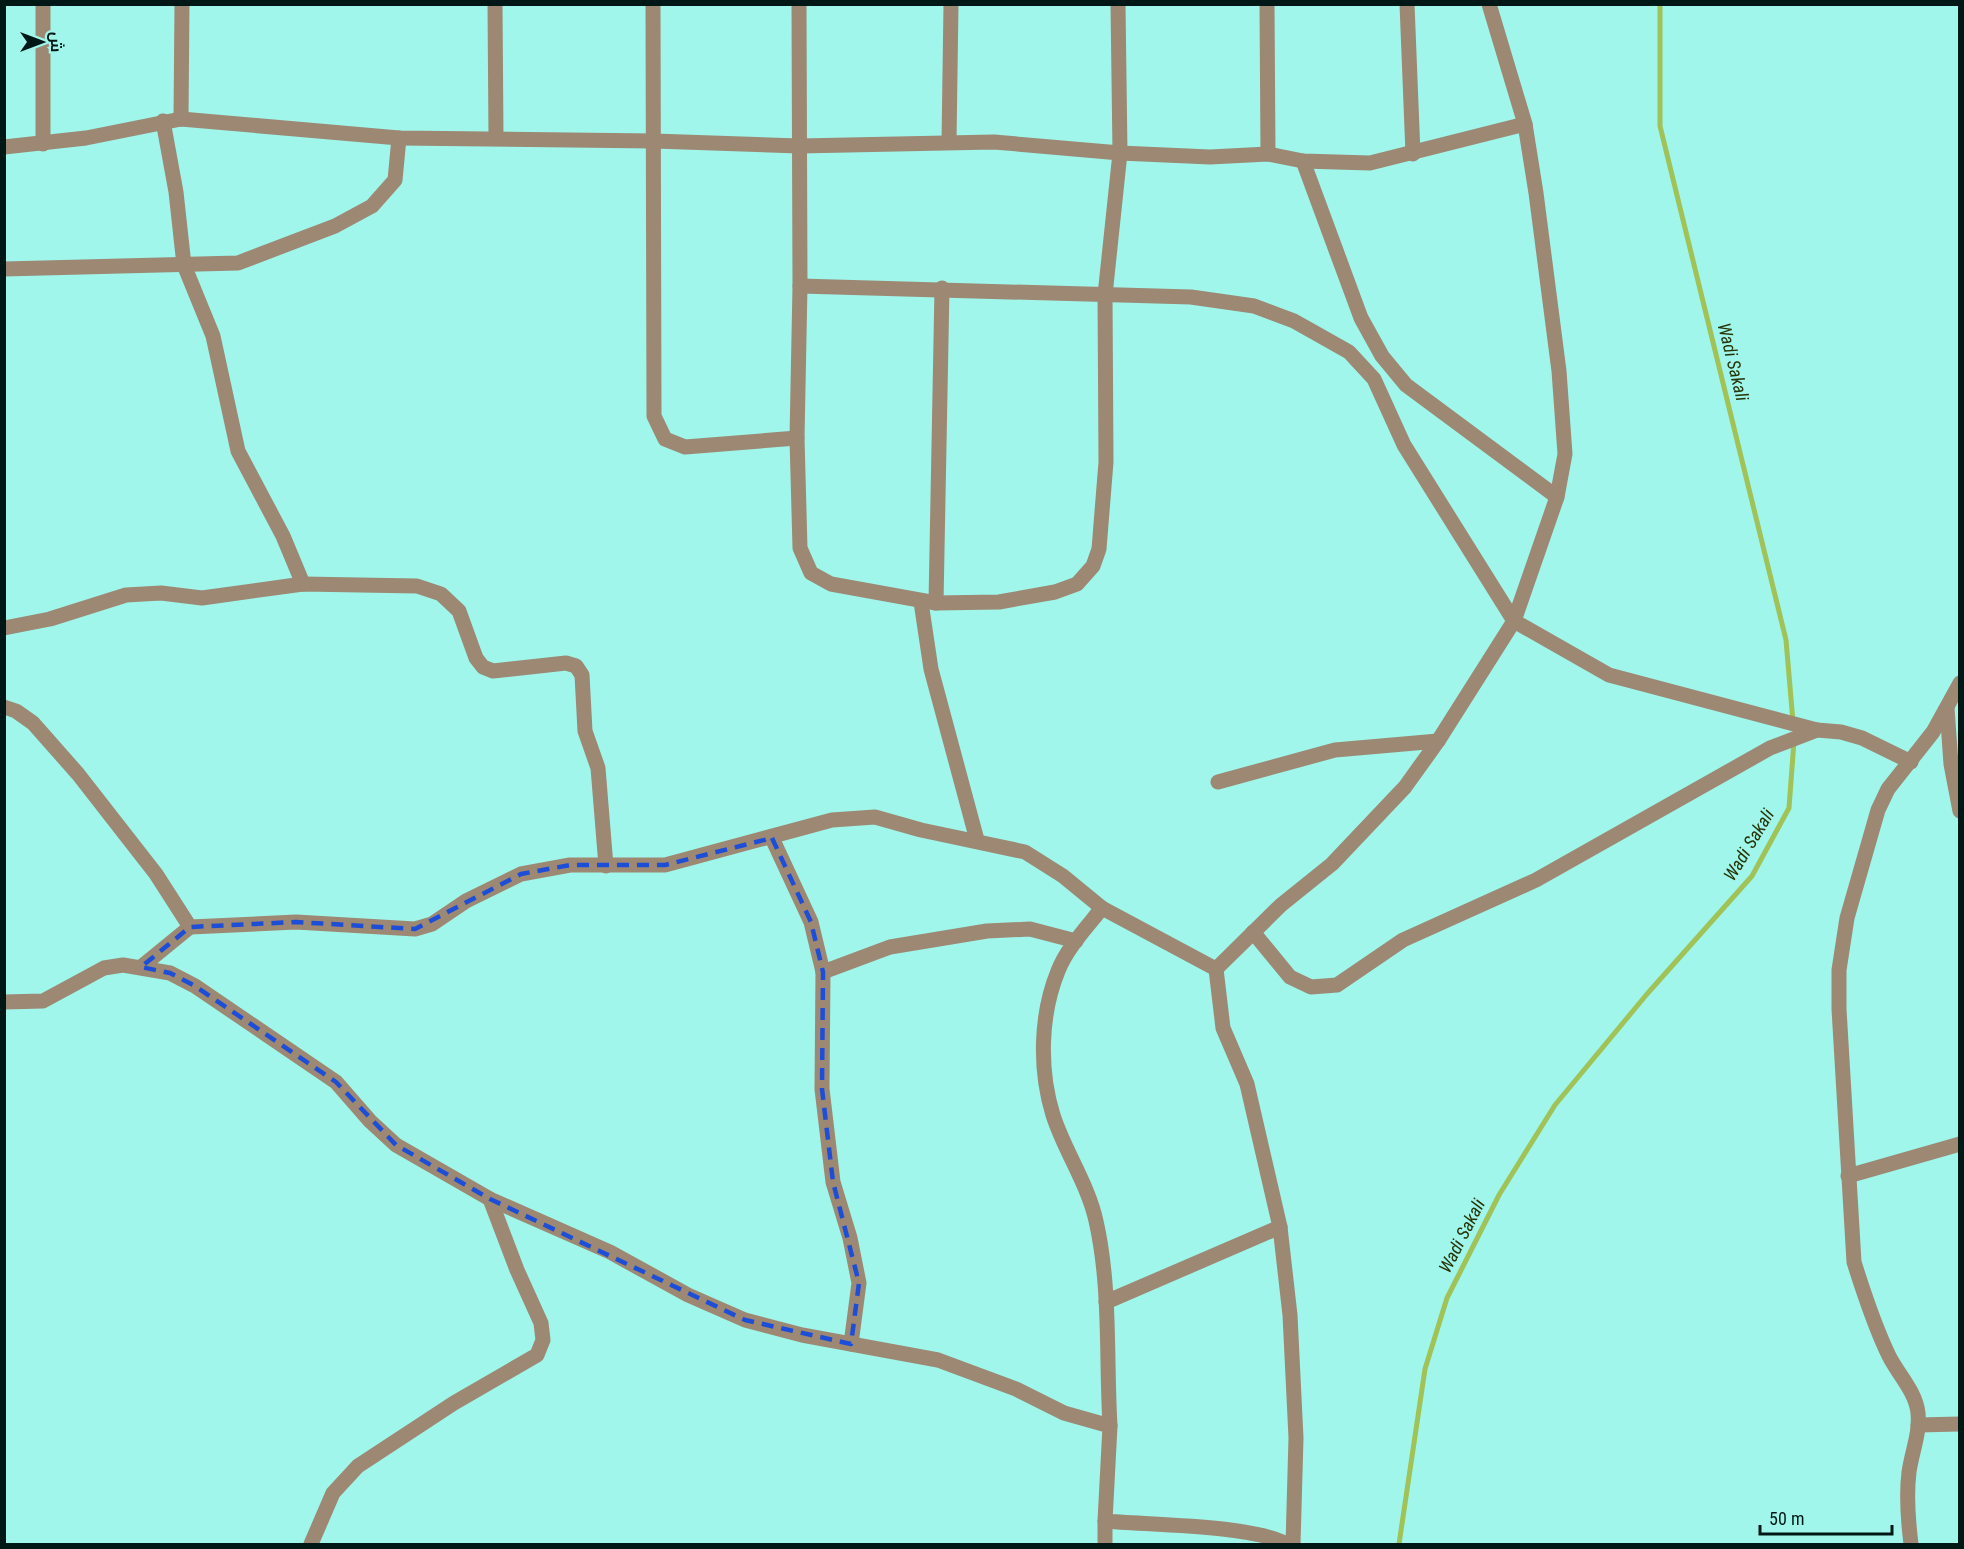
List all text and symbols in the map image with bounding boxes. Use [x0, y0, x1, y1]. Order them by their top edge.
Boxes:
north arrow [12, 12, 72, 72]
text: ش [47, 32, 66, 52]
water label: Wadi Sakali [1714, 321, 1754, 404]
water label: Wadi Sakali [1719, 804, 1779, 884]
water label: Wadi Sakali [1434, 1195, 1489, 1276]
scale bar [1760, 1498, 1892, 1536]
text: 50 m [1769, 1508, 1804, 1529]

